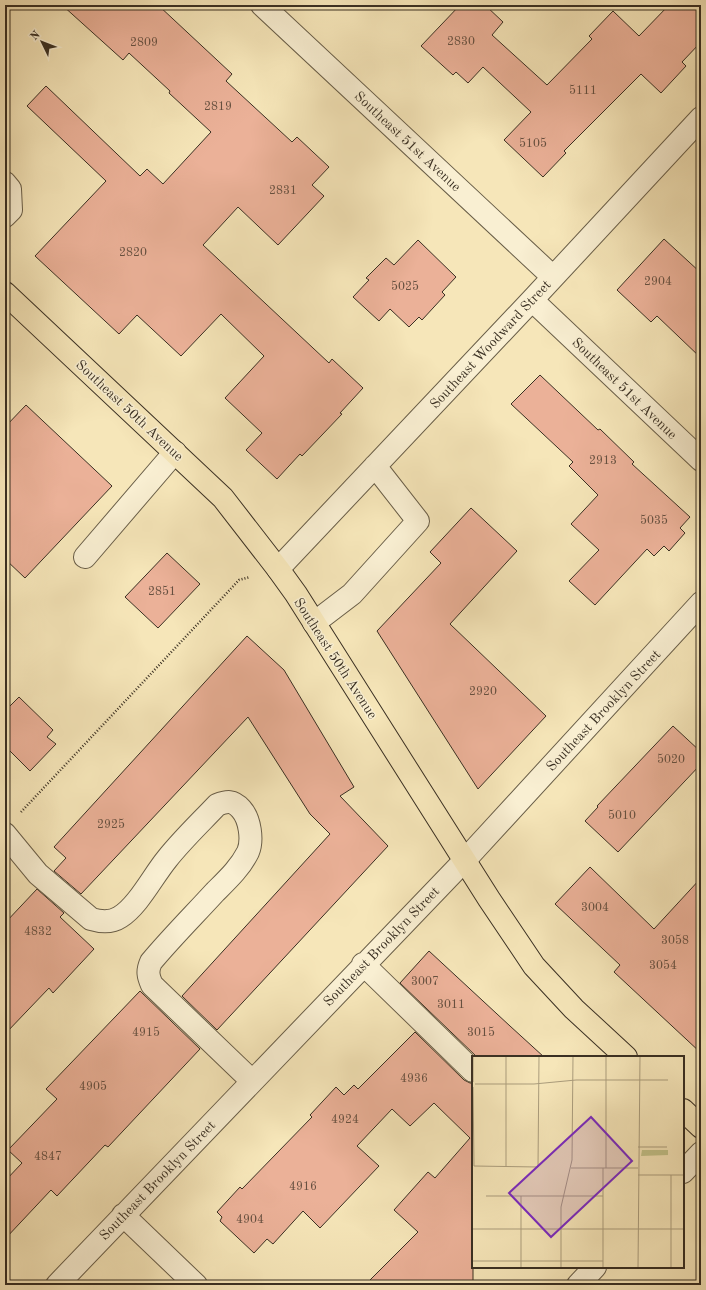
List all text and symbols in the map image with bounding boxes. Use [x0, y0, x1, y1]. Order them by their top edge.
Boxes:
north arrow [22, 22, 62, 62]
text: N [29, 29, 43, 43]
house number: 2830 [447, 36, 475, 48]
house number: 2809 [130, 37, 158, 49]
house number: 5111 [569, 84, 597, 97]
street label: Southeast 51st Avenue [352, 89, 463, 194]
house number: 2819 [204, 101, 232, 113]
house number: 5105 [519, 137, 547, 150]
house number: 2831 [269, 185, 297, 197]
house number: 2820 [119, 247, 147, 259]
house number: 2904 [644, 276, 672, 288]
street label: Southeast Woodward Street [428, 278, 554, 412]
house number: 5025 [391, 280, 419, 293]
street label: Southeast 51st Avenue [569, 335, 679, 442]
street label: Southeast 50th Avenue [73, 358, 186, 464]
house number: 2913 [589, 455, 617, 467]
house number: 5035 [640, 514, 668, 527]
house number: 2851 [148, 585, 176, 598]
street label: Southeast 50th Avenue [291, 596, 379, 721]
street label: Southeast Brooklyn Street [544, 647, 664, 774]
house number: 2920 [469, 686, 497, 698]
house number: 5020 [657, 753, 685, 766]
house number: 5010 [608, 809, 636, 822]
house number: 2925 [97, 818, 125, 831]
street label: Southeast Brooklyn Street [321, 884, 442, 1009]
house number: 3004 [581, 902, 609, 914]
house number: 4832 [24, 926, 52, 938]
house number: 3058 [661, 934, 689, 947]
house number: 3054 [649, 959, 677, 972]
house number: 3007 [411, 976, 439, 988]
house number: 3011 [437, 999, 465, 1011]
house number: 4915 [132, 1026, 160, 1039]
house number: 3015 [467, 1026, 495, 1039]
inset map [472, 1056, 684, 1268]
house number: 4936 [400, 1073, 428, 1085]
house number: 4905 [79, 1080, 107, 1093]
house number: 4924 [331, 1114, 359, 1126]
street label: Southeast Brooklyn Street [97, 1118, 218, 1243]
house number: 4847 [34, 1151, 62, 1163]
house number: 4916 [289, 1181, 317, 1193]
house number: 4904 [236, 1214, 264, 1226]

